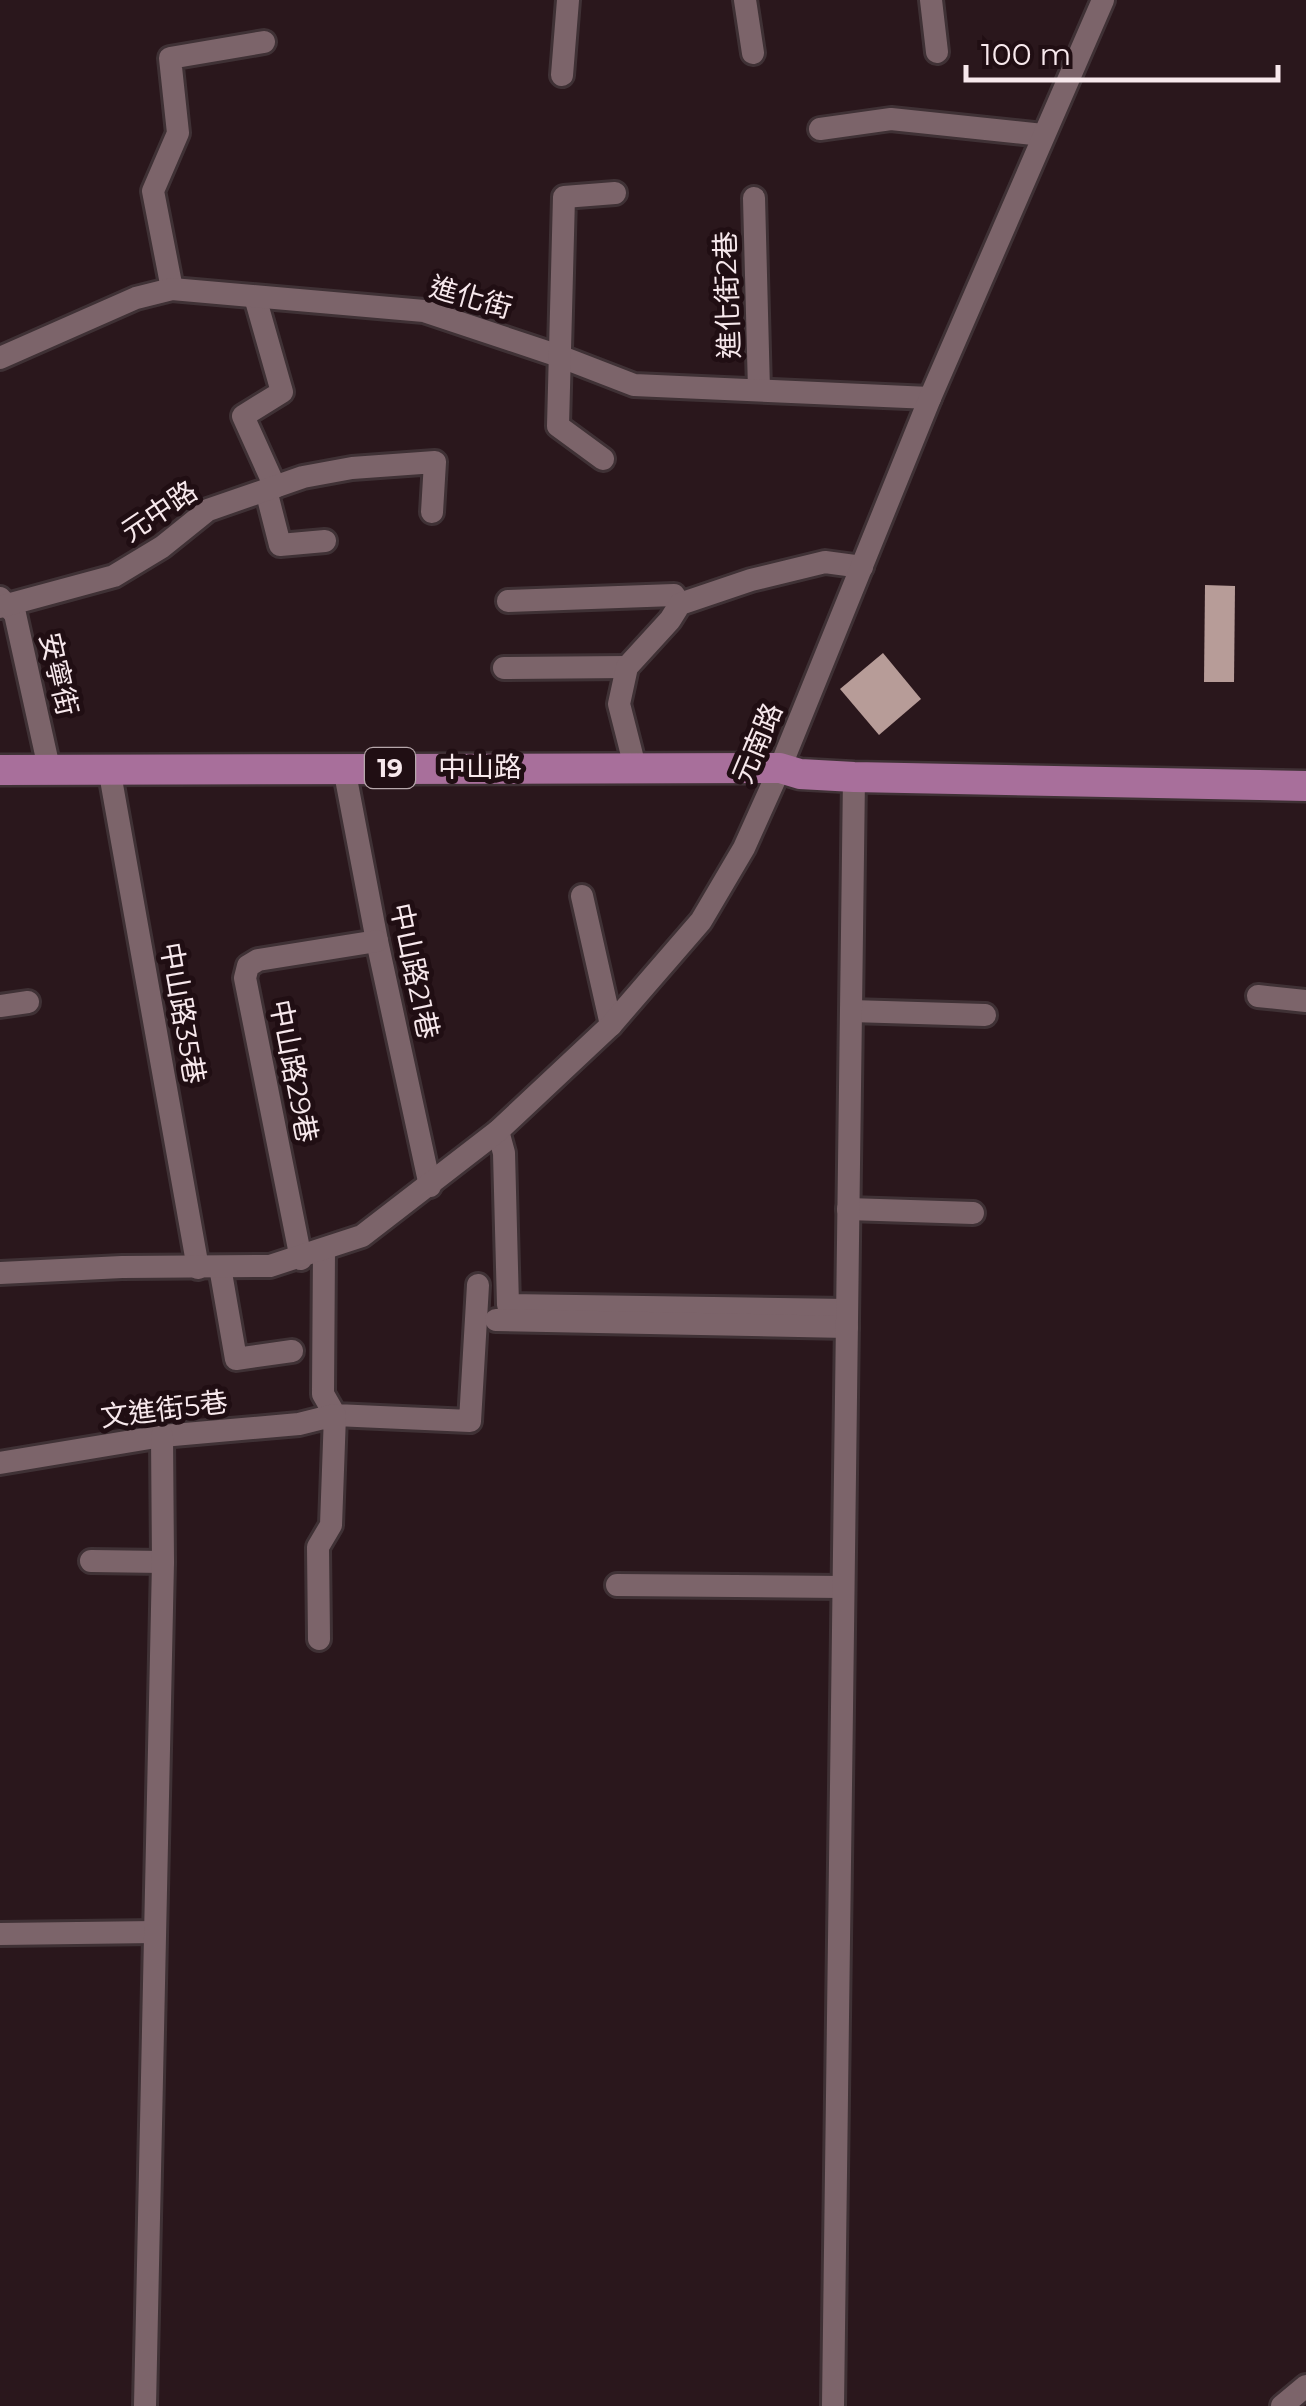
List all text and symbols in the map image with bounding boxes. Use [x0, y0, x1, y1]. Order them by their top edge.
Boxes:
scale bar [966, 20, 1278, 82]
text: 100 m [981, 36, 1071, 73]
street label: 進化街2巷 [708, 230, 746, 360]
street label: 進化街 [426, 269, 516, 325]
street label: 元中路 [115, 473, 203, 549]
street label: 安寧街 [33, 629, 85, 719]
street label: 元南路 [725, 698, 789, 788]
road number: 19 [365, 748, 415, 788]
street label: 中山路 [438, 750, 522, 784]
street label: 中山路21巷 [384, 900, 446, 1042]
street label: 中山路35巷 [154, 939, 212, 1087]
street label: 中山路29巷 [263, 997, 325, 1145]
street label: 文進街5巷 [98, 1384, 230, 1434]

